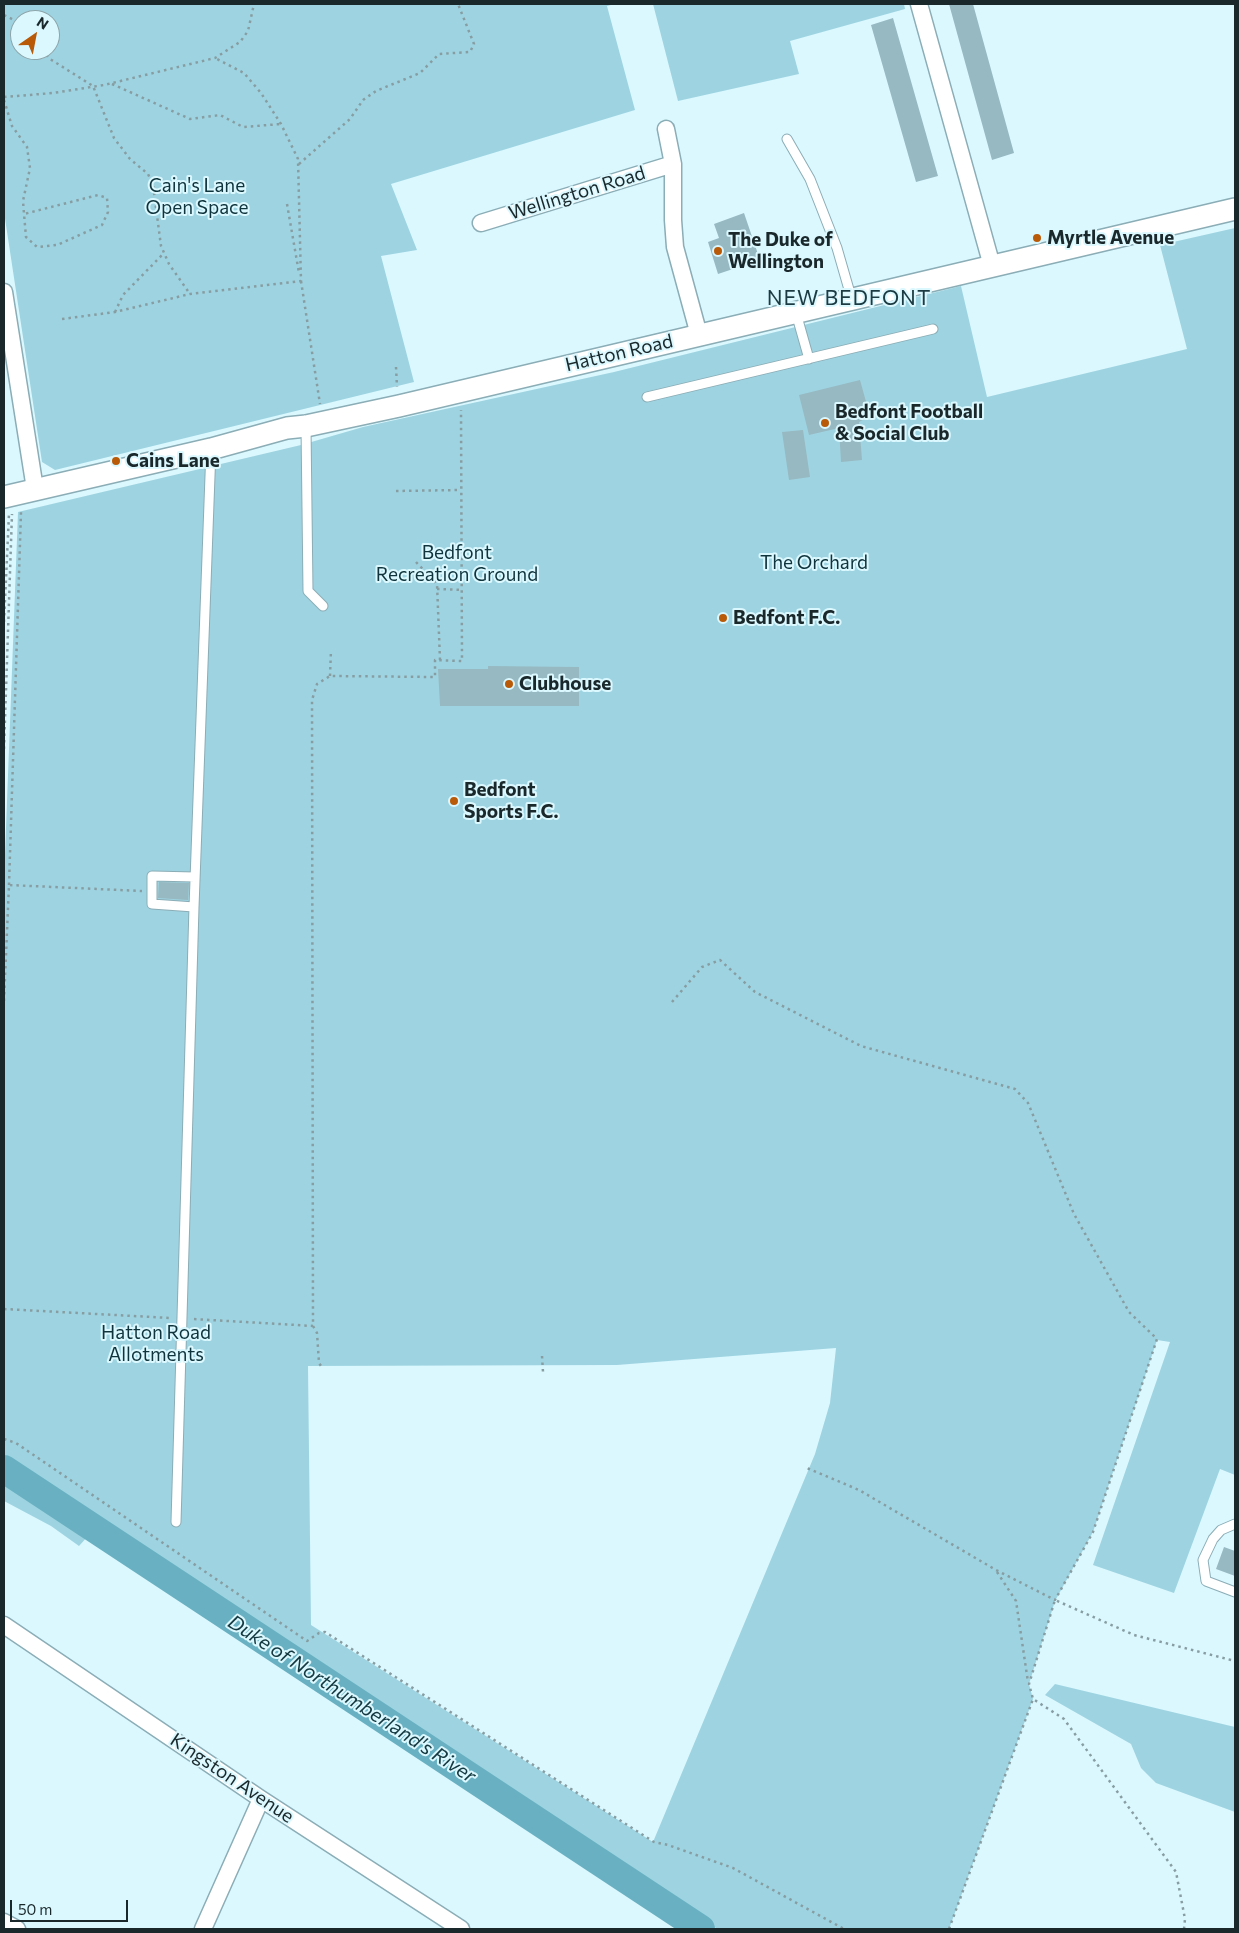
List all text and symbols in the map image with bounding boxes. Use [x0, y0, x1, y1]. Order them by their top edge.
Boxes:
north arrow [10, 10, 60, 60]
text: N [34, 13, 52, 33]
street label: Wellington Road [506, 161, 648, 225]
park label: Cain's Lane Open Space [145, 175, 249, 219]
place label: Myrtle Avenue [1047, 227, 1174, 249]
place label: The Duke of Wellington [728, 229, 833, 273]
marker: Myrtle Avenue [1031, 232, 1043, 244]
marker: The Duke of Wellington [712, 245, 724, 257]
district label: NEW BEDFONT [765, 285, 933, 311]
street label: Hatton Road [563, 330, 675, 376]
place label: Bedfont Football & Social Club [835, 401, 983, 445]
marker: Bedfont Football & Social Club [819, 417, 831, 429]
place label: Cains Lane [126, 450, 220, 472]
marker: Cains Lane [110, 455, 122, 467]
park label: Bedfont Recreation Ground [376, 542, 538, 586]
park label: The Orchard [760, 552, 868, 574]
place label: Bedfont F.C. [733, 607, 840, 629]
marker: Bedfont F.C. [717, 612, 729, 624]
place label: Clubhouse [519, 673, 611, 695]
marker: Clubhouse [503, 678, 515, 690]
place label: Bedfont Sports F.C. [464, 779, 559, 823]
marker: Bedfont Sports F.C. [448, 795, 460, 807]
park label: Hatton Road Allotments [101, 1322, 211, 1366]
water label: Duke of Northumberland's River [224, 1610, 480, 1788]
street label: Kingston Avenue [166, 1728, 298, 1828]
scale bar [12, 1890, 130, 1922]
text: 50 m [18, 1900, 52, 1918]

